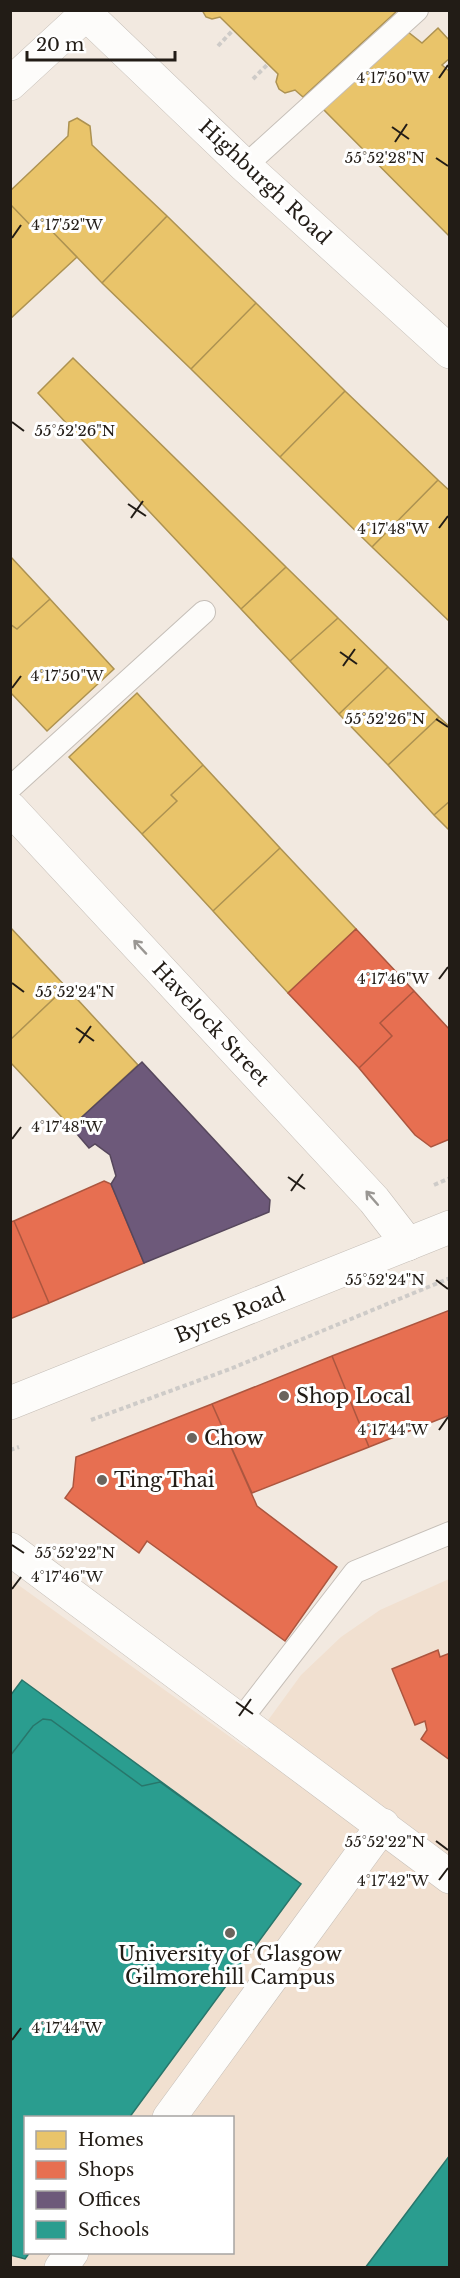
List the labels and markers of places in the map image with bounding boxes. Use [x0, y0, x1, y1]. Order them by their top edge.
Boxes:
place label: Shop Local [296, 1384, 411, 1408]
marker: Shop Local [277, 1389, 291, 1403]
place label: Chow [204, 1426, 264, 1450]
marker: Chow [185, 1431, 199, 1445]
place label: Ting Thai [114, 1468, 215, 1492]
marker: Ting Thai [95, 1473, 109, 1487]
marker: University of Glasgow Gilmorehill Campus [223, 1926, 237, 1940]
place label: University of Glasgow Gilmorehill Campus [118, 1942, 342, 1989]

